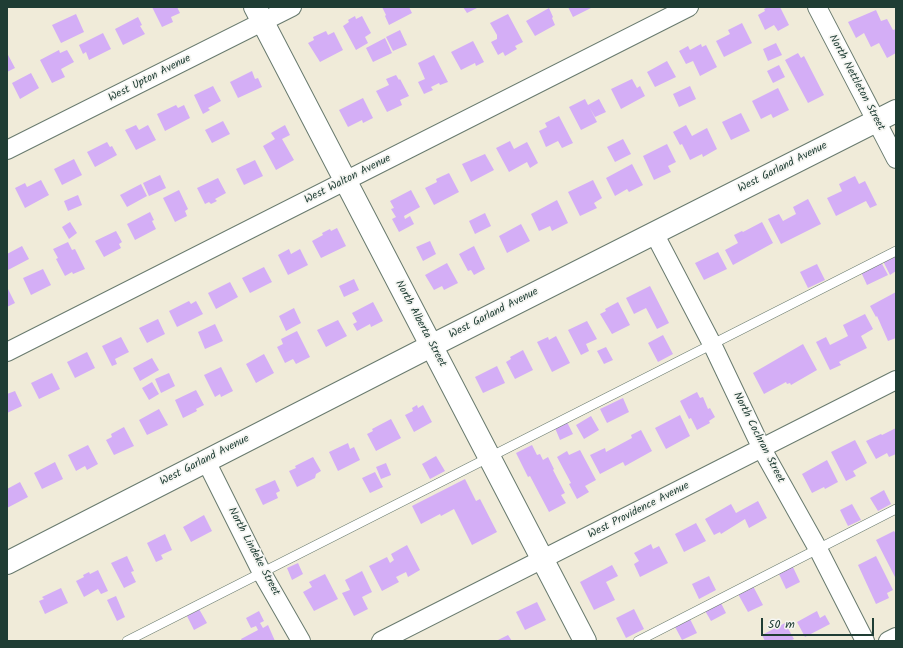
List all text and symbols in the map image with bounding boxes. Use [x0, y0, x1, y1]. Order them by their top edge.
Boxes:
street label: North Nettleton Street [825, 33, 887, 133]
street label: West Upton Avenue [107, 53, 193, 105]
street label: West Garland Avenue [736, 140, 830, 196]
street label: West Walton Avenue [303, 152, 393, 208]
street label: North Alberta Street [392, 278, 448, 370]
street label: West Garland Avenue [447, 286, 541, 342]
street label: North Cochran Street [729, 390, 787, 486]
street label: West Garland Avenue [158, 433, 252, 489]
street label: West Providence Avenue [586, 480, 692, 542]
street label: North Lindeke Street [224, 506, 282, 598]
scale bar [763, 610, 876, 636]
text: 50 m [768, 615, 795, 634]

